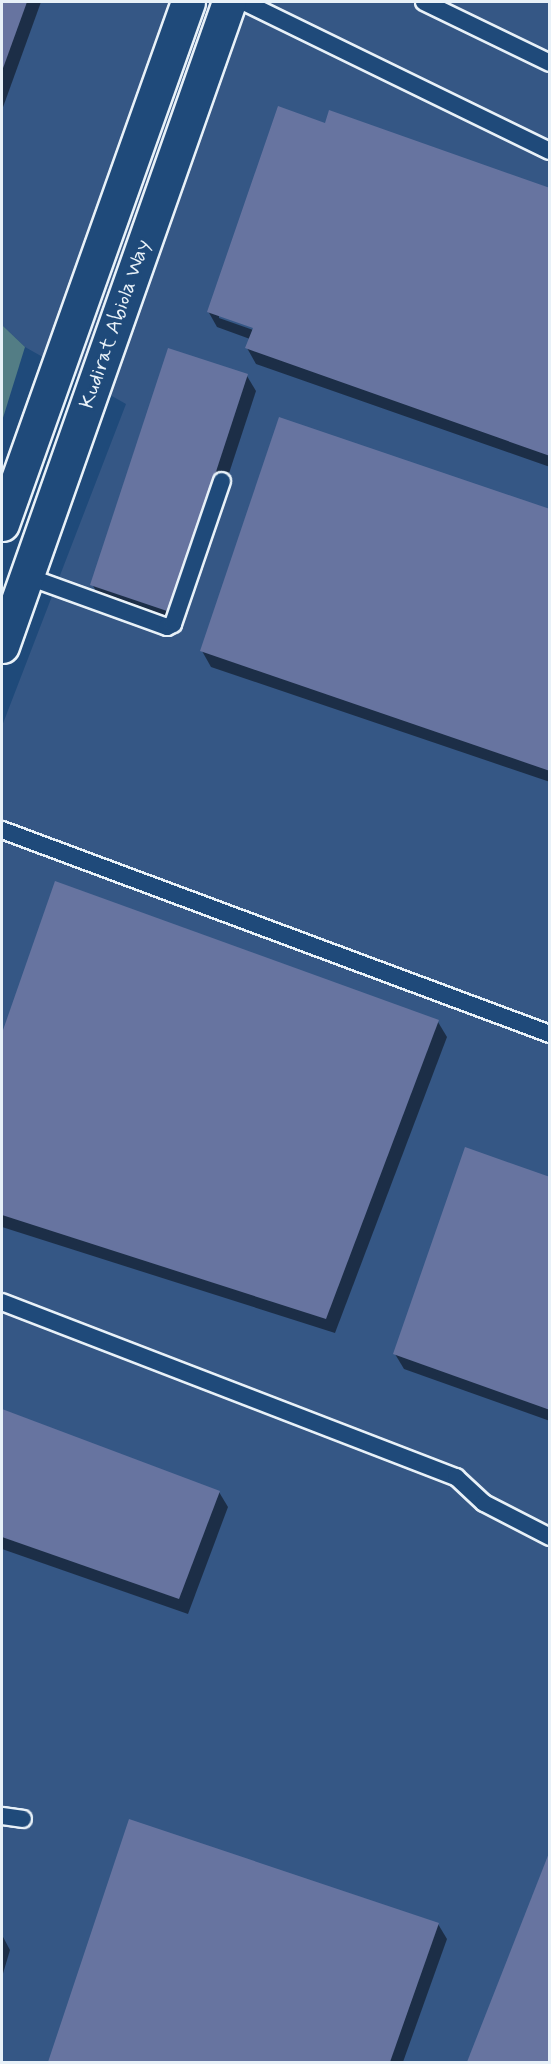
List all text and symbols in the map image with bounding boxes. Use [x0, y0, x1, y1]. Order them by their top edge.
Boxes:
street label: Kudirat Abiola Way [74, 236, 156, 412]

